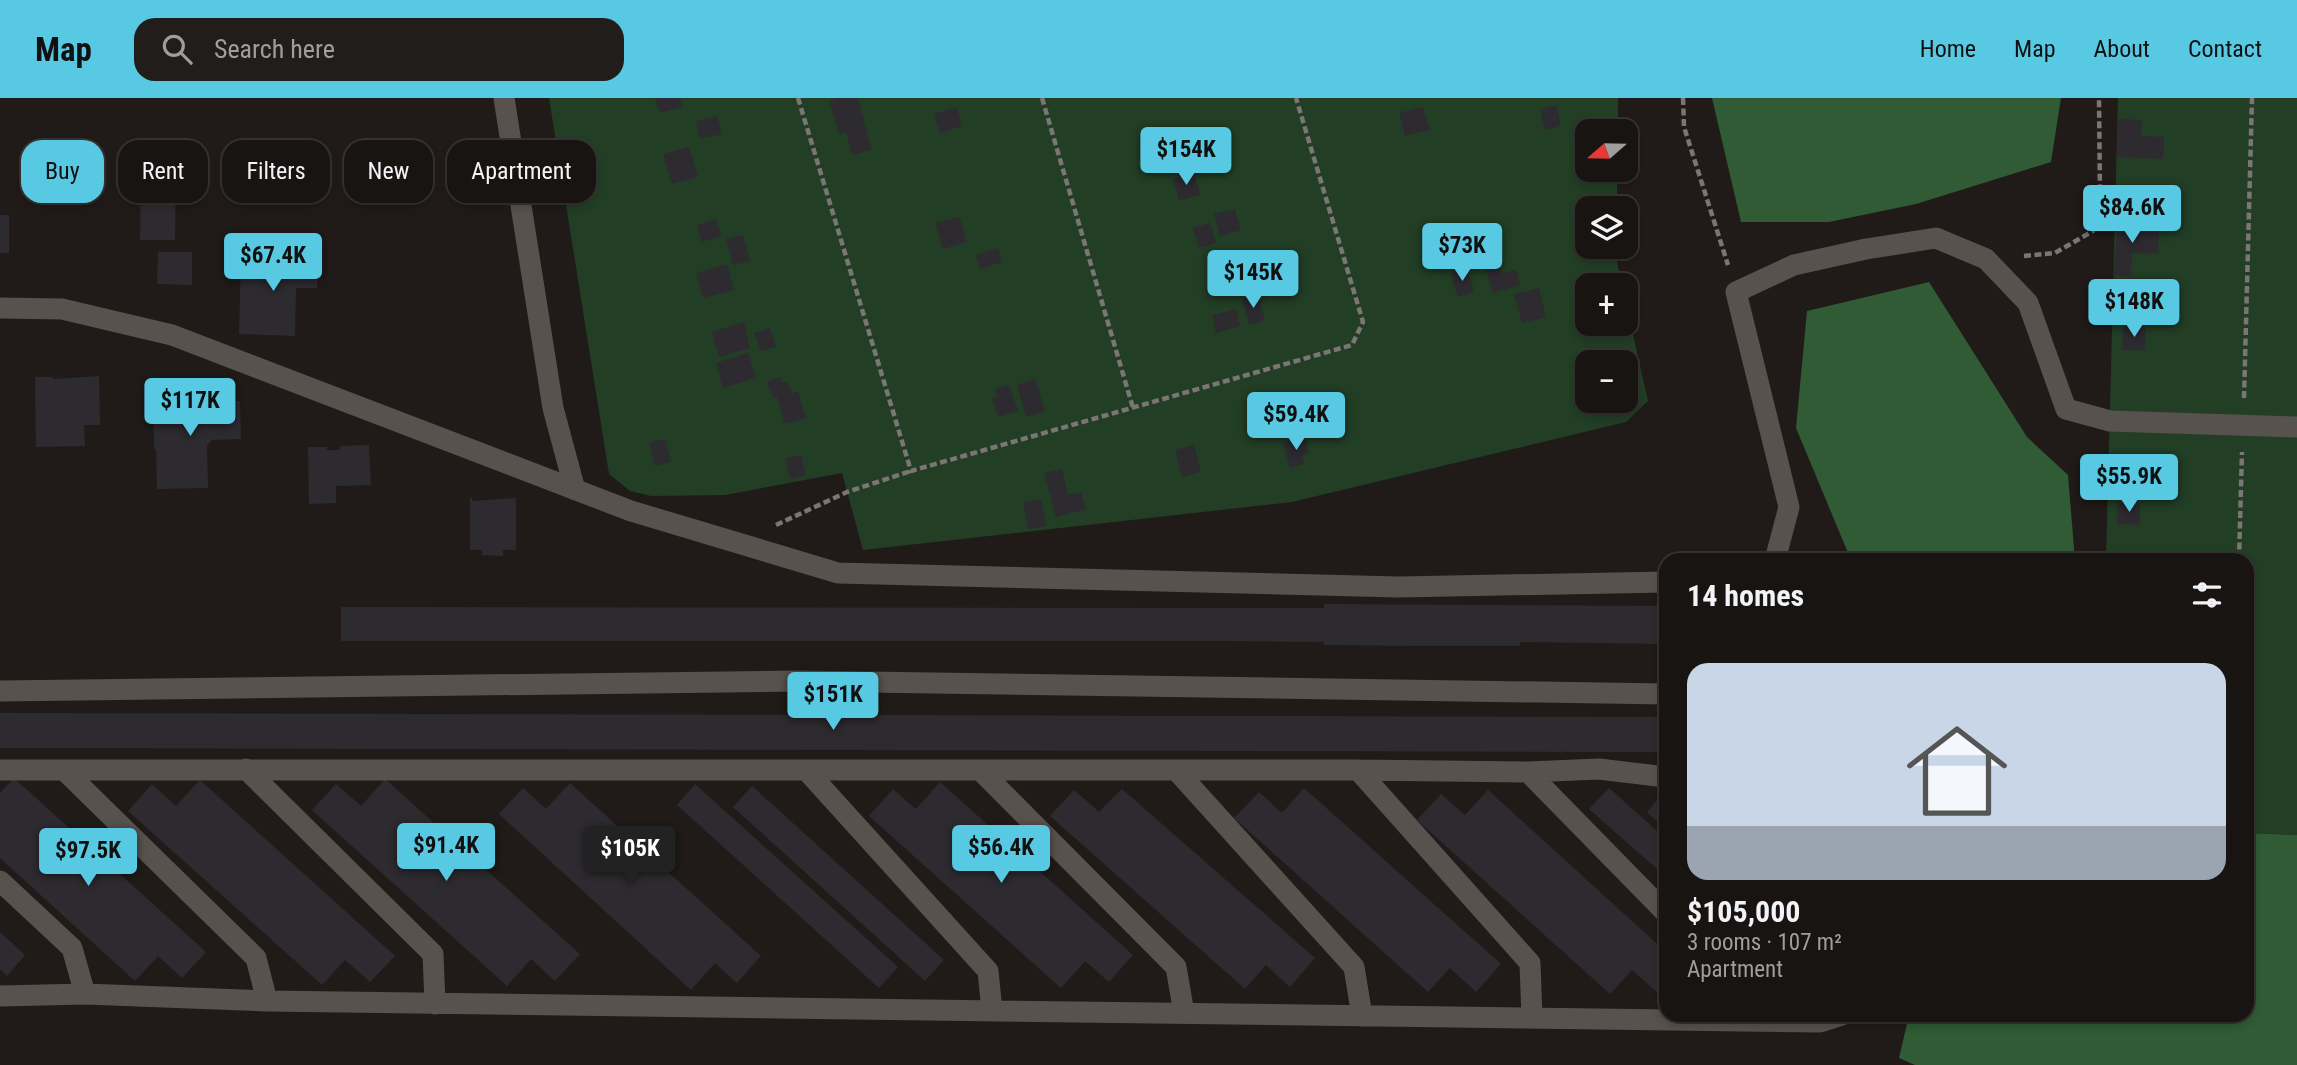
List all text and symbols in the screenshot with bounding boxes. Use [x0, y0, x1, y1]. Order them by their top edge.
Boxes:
search box [134, 18, 624, 81]
text: Map [35, 30, 92, 69]
icon: search [158, 30, 196, 68]
text: Search here [214, 34, 335, 64]
text: Home [1920, 35, 1976, 63]
text: Map [2014, 35, 2056, 63]
text: About [2094, 35, 2150, 63]
text: Contact [2188, 35, 2262, 63]
north arrow [1575, 119, 1638, 182]
map controls [1575, 119, 1638, 413]
pin: $154K [1137, 127, 1235, 187]
text: $154K [1156, 136, 1216, 163]
chip: Buy [21, 140, 104, 203]
chip: Rent [118, 140, 208, 203]
chip: Filters [222, 140, 330, 203]
chip: New [344, 140, 433, 203]
chip: Apartment [447, 140, 596, 203]
pin: $84.6K [2075, 186, 2189, 245]
text: $84.6K [2099, 194, 2165, 221]
button: layers [1575, 196, 1638, 259]
pin: $73K [1421, 223, 1503, 283]
text: $73K [1438, 232, 1486, 259]
pin: $67.4K [216, 234, 330, 293]
text: $67.4K [240, 242, 306, 269]
pin: $145K [1204, 250, 1302, 310]
text: $145K [1223, 259, 1283, 286]
button: + [1575, 273, 1638, 336]
pin: $148K [2085, 280, 2183, 339]
text: $148K [2104, 288, 2164, 315]
button: − [1575, 350, 1638, 413]
pin: $117K [141, 378, 239, 438]
text: $117K [160, 387, 220, 414]
pin: $59.4K [1239, 392, 1353, 452]
text: $59.4K [1263, 401, 1329, 428]
pin: $55.9K [2072, 454, 2186, 514]
text: $55.9K [2096, 463, 2162, 490]
icon: filters [2188, 576, 2226, 614]
text: 14 homes [1687, 578, 1804, 613]
pin: $151K [784, 672, 882, 732]
text: $151K [803, 681, 863, 708]
icon: home [1894, 708, 2020, 834]
pin: $91.4K [389, 824, 503, 883]
pin: $105K [581, 826, 679, 886]
pin: $56.4K [944, 826, 1058, 885]
pin: $97.5K [31, 828, 145, 888]
text: $91.4K [413, 832, 479, 859]
text: $56.4K [968, 834, 1034, 861]
text: $105K [600, 835, 660, 862]
text: $97.5K [55, 837, 121, 864]
text: $105,000 [1687, 894, 1800, 929]
text: 3 rooms · 107 m² [1687, 929, 1842, 956]
text: Apartment [1687, 956, 1783, 983]

